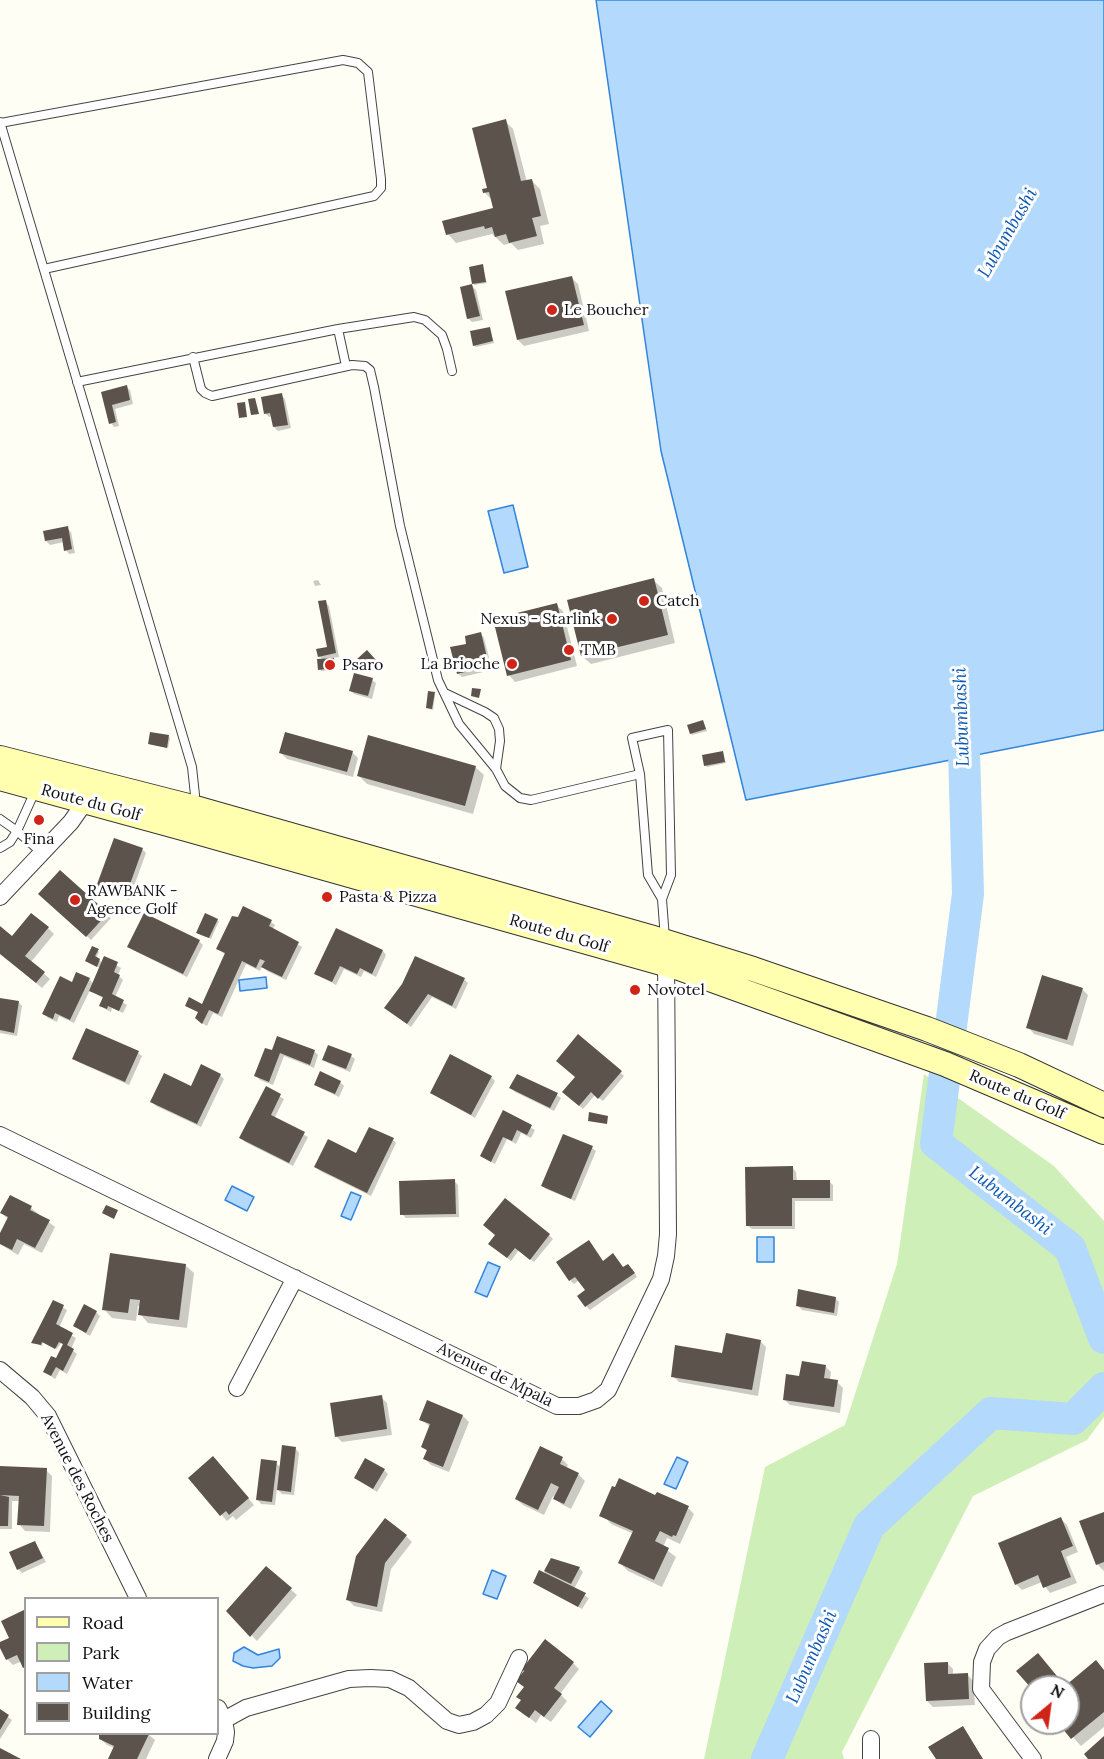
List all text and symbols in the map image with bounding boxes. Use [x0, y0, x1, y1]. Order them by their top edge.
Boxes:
water label: Lubumbashi [974, 185, 1042, 281]
place label: Le Boucher [564, 300, 649, 320]
marker: Le Boucher [545, 303, 559, 317]
place label: Catch [656, 591, 700, 611]
marker: Catch [637, 594, 651, 608]
place label: Nexus - Starlink [480, 609, 600, 629]
marker: Nexus - Starlink [605, 612, 619, 626]
place label: TMB [581, 640, 616, 660]
marker: TMB [562, 643, 576, 657]
place label: La Brioche [421, 654, 500, 674]
place label: Psaro [342, 655, 383, 675]
marker: La Brioche [505, 657, 519, 671]
marker: Psaro [323, 658, 337, 672]
water label: Lubumbashi [949, 667, 975, 767]
street label: Route du Golf [39, 780, 143, 826]
marker: Fina [32, 813, 46, 827]
place label: Fina [23, 829, 55, 849]
place label: RAWBANK - Agence Golf [87, 881, 178, 919]
place label: Pasta & Pizza [339, 887, 437, 907]
marker: Pasta & Pizza [320, 890, 334, 904]
marker: RAWBANK - Agence Golf [68, 893, 82, 907]
street label: Route du Golf [507, 911, 611, 957]
place label: Novotel [647, 980, 705, 1000]
marker: Novotel [628, 983, 642, 997]
street label: Route du Golf [966, 1066, 1068, 1124]
water label: Lubumbashi [964, 1162, 1056, 1240]
street label: Avenue de Mpala [434, 1339, 556, 1411]
street label: Avenue des Roches [36, 1410, 118, 1546]
legend [24, 1597, 219, 1735]
water label: Lubumbashi [782, 1607, 842, 1707]
text: Road [82, 1611, 124, 1634]
text: Park [82, 1641, 119, 1664]
text: Water [82, 1671, 133, 1694]
north arrow [1020, 1675, 1080, 1735]
text: N [1047, 1679, 1068, 1703]
text: Building [82, 1701, 150, 1724]

